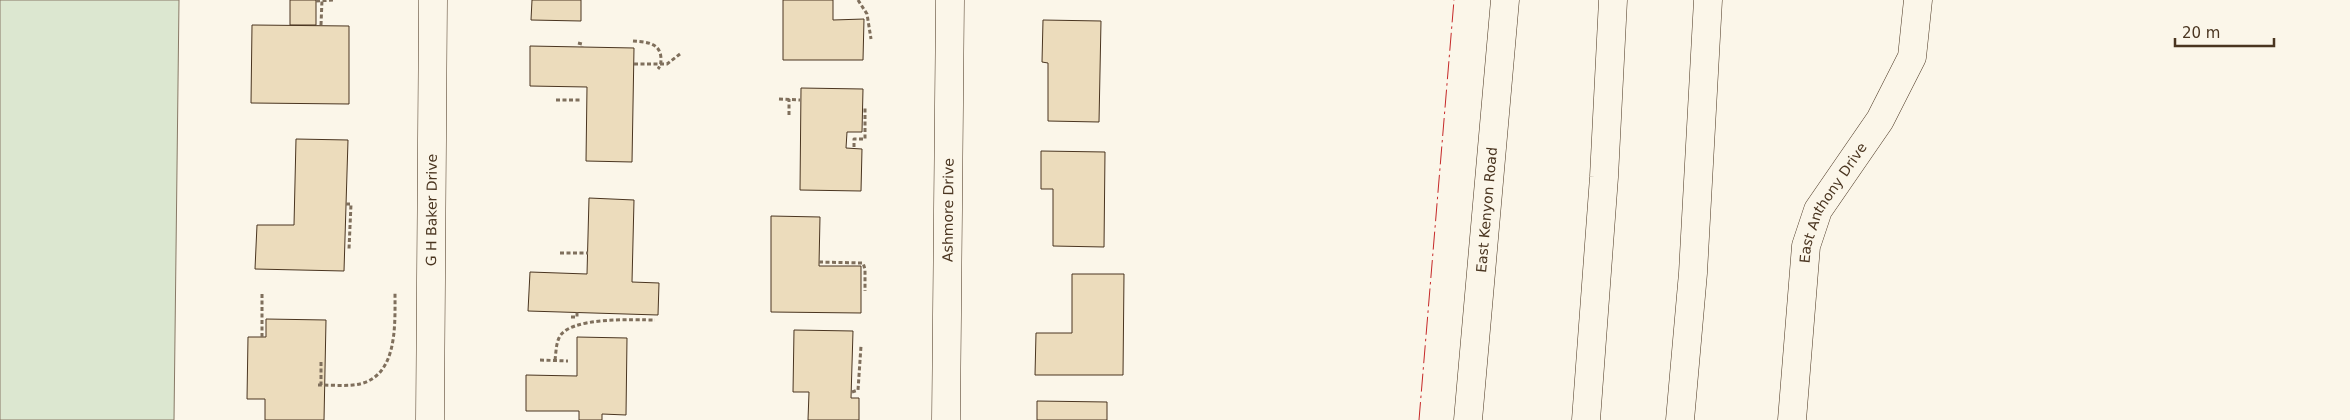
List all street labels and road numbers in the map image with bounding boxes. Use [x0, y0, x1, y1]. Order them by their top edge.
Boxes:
street label: East Anthony Drive [1797, 140, 1870, 264]
street label: East Kenyon Road [1473, 146, 1500, 273]
street label: G H Baker Drive [423, 154, 440, 266]
street label: Ashmore Drive [940, 158, 956, 262]

